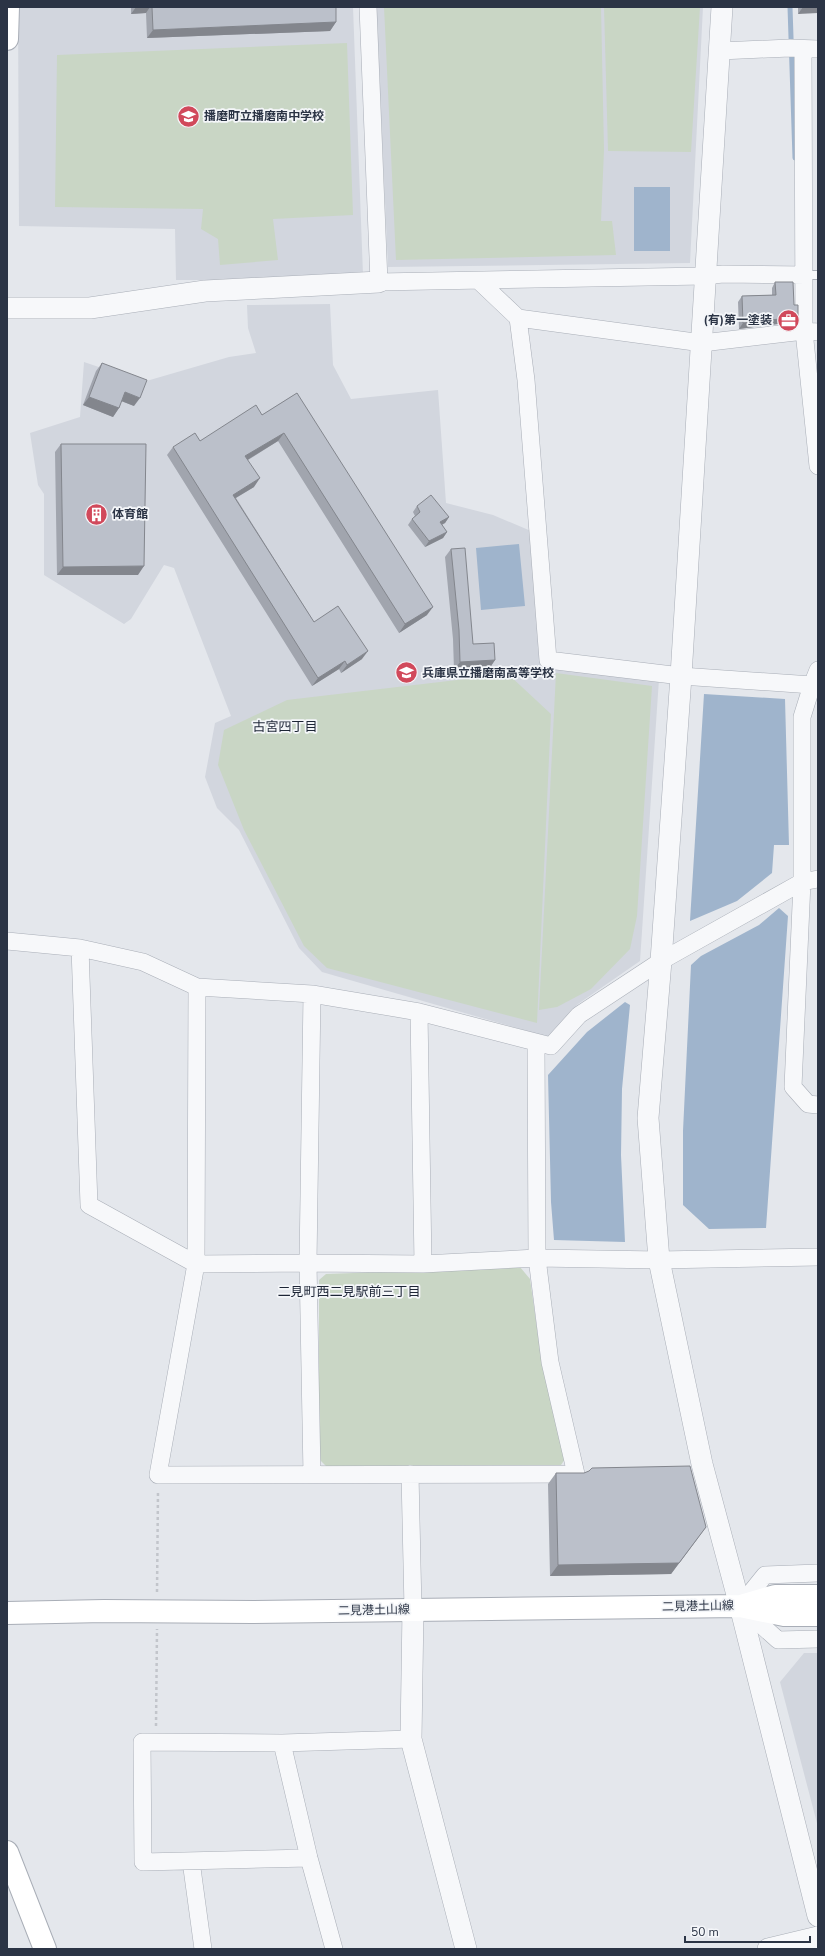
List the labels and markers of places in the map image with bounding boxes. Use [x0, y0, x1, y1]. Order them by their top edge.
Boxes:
school or university icon: 播磨町立播磨南中学校 [175, 103, 201, 129]
place label: 播磨町立播磨南中学校 [204, 108, 324, 124]
office icon: (有)第一塗装 [775, 307, 801, 333]
place label: (有)第一塗装 [703, 312, 772, 328]
building icon: 体育館 [84, 501, 110, 527]
place label: 体育館 [112, 506, 148, 522]
school or university icon: 兵庫県立播磨南高等学校 [394, 660, 420, 686]
place label: 兵庫県立播磨南高等学校 [422, 665, 554, 681]

